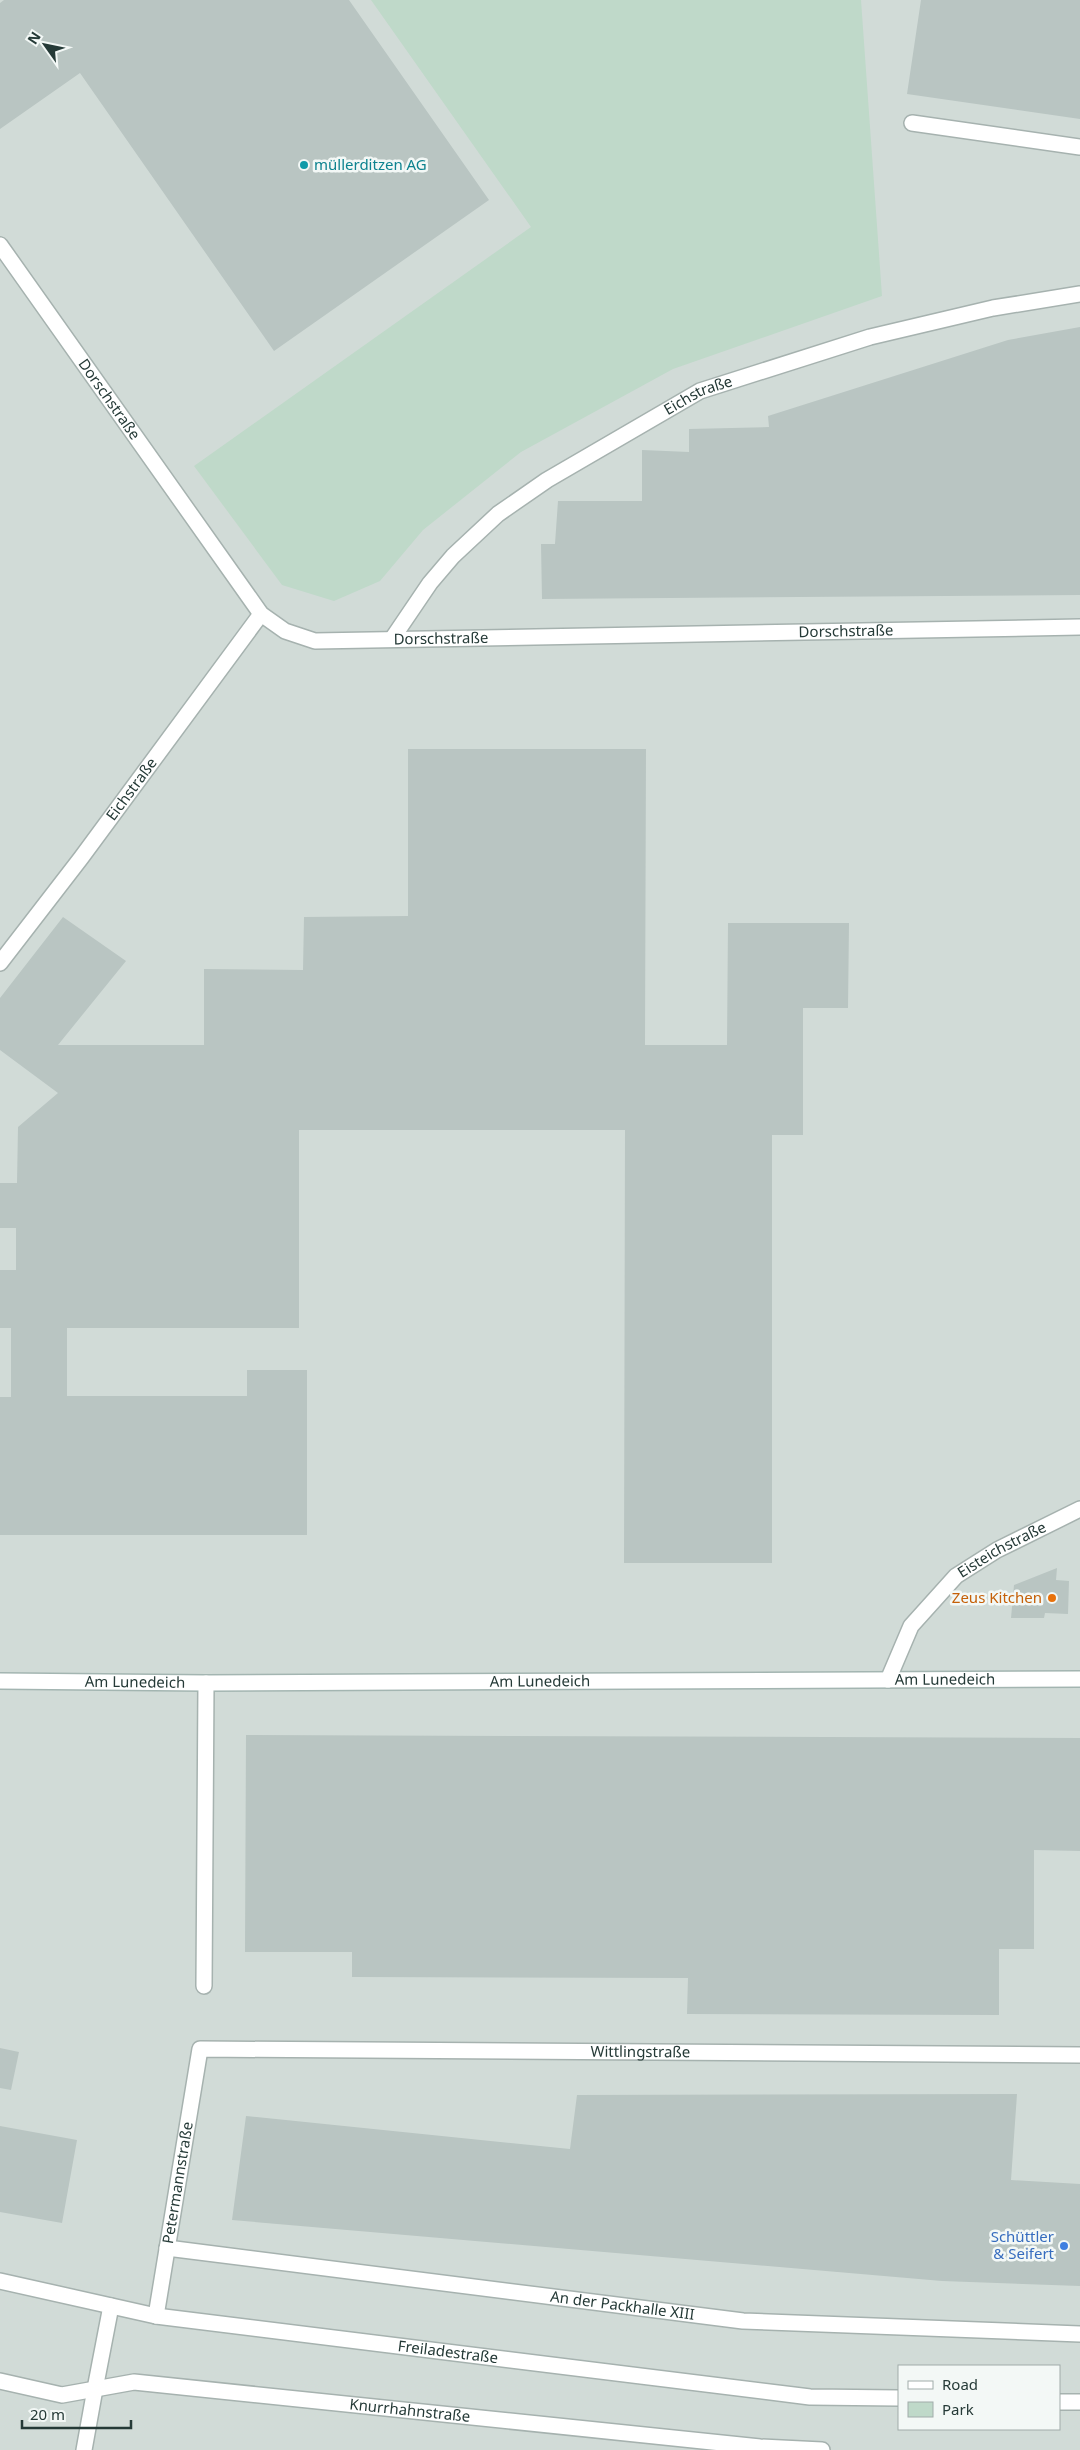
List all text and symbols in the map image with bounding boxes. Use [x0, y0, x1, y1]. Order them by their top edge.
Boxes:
north arrow [20, 20, 70, 70]
text: N [23, 28, 45, 48]
place label: müllerditzen AG [314, 154, 427, 174]
marker: müllerditzen AG [298, 159, 310, 171]
street label: Dorschstraße [74, 354, 145, 443]
street label: Eichstraße [660, 370, 735, 419]
street label: Dorschstraße [798, 619, 893, 641]
street label: Dorschstraße [393, 627, 489, 649]
street label: Eichstraße [101, 753, 161, 824]
street label: Eisteichstraße [953, 1516, 1049, 1582]
place label: Zeus Kitchen [952, 1587, 1042, 1607]
marker: Zeus Kitchen [1046, 1592, 1058, 1604]
street label: Am Lunedeich [895, 1668, 995, 1689]
street label: Am Lunedeich [490, 1670, 590, 1691]
street label: Am Lunedeich [85, 1671, 185, 1692]
street label: Wittlingstraße [590, 2041, 690, 2061]
street label: Petermannstraße [157, 2120, 197, 2245]
place label: Schüttler & Seifert [991, 2226, 1055, 2263]
marker: Schüttler & Seifert [1058, 2240, 1070, 2252]
street label: An der Packhalle XIII [549, 2286, 696, 2324]
street label: Freiladestraße [397, 2335, 499, 2367]
legend [898, 2365, 1060, 2430]
text: Road [942, 2374, 978, 2394]
street label: Knurrhahnstraße [348, 2393, 471, 2426]
scale bar [22, 2398, 131, 2430]
text: Park [942, 2399, 974, 2419]
text: 20 m [30, 2404, 65, 2424]

